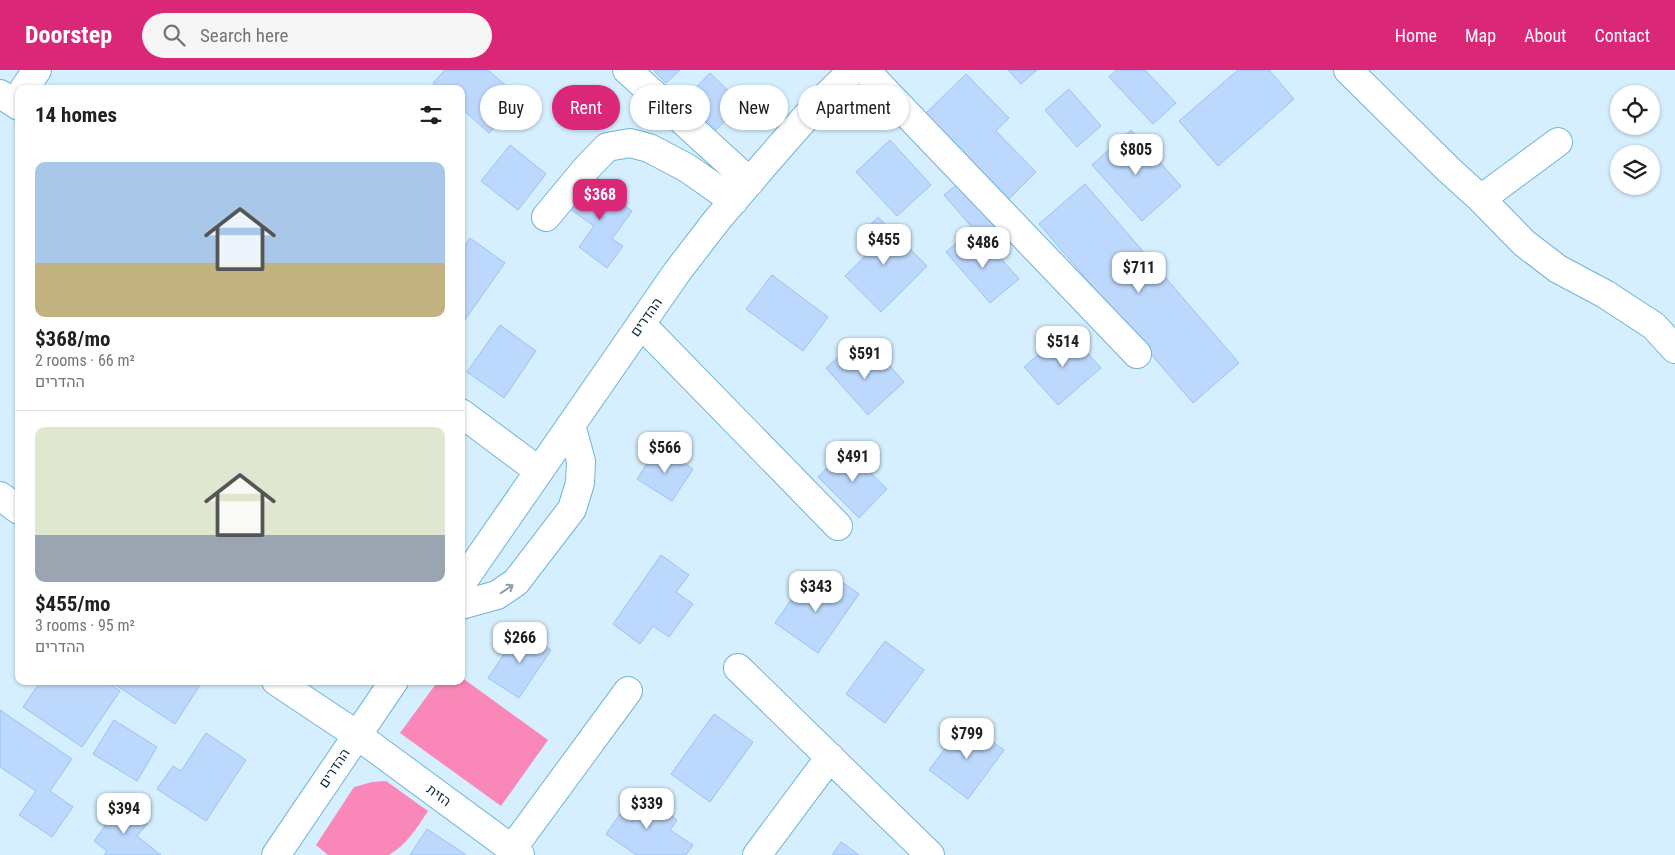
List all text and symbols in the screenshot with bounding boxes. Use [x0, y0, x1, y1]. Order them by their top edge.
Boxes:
search box [142, 13, 492, 58]
text: Doorstep [25, 21, 112, 49]
icon: search [160, 21, 188, 49]
text: Search here [200, 24, 288, 47]
text: Home [1395, 25, 1437, 46]
text: Map [1465, 25, 1496, 46]
text: About [1524, 25, 1566, 46]
text: Contact [1594, 25, 1650, 46]
chip: Buy [480, 85, 542, 130]
chip: Rent [552, 85, 620, 130]
chip: Filters [630, 85, 710, 130]
chip: New [720, 85, 788, 130]
chip: Apartment [798, 85, 909, 130]
map controls [1610, 85, 1660, 195]
button: locate [1610, 85, 1660, 135]
icon: filters [417, 101, 445, 129]
text: 14 homes [35, 103, 117, 127]
pin: $805 [1106, 134, 1166, 176]
text: $805 [1120, 140, 1152, 159]
button: layers [1610, 145, 1660, 195]
pin: $368 [570, 178, 630, 221]
text: $368 [584, 185, 616, 204]
icon: home [195, 194, 285, 284]
pin: $455 [854, 224, 914, 266]
pin: $486 [953, 226, 1013, 269]
text: $455 [868, 230, 900, 249]
text: $486 [967, 233, 999, 252]
pin: $711 [1109, 252, 1169, 294]
text: $711 [1123, 258, 1155, 277]
street label: ההדרים [627, 294, 665, 340]
pin: $514 [1033, 326, 1093, 368]
text: $368/mo [35, 327, 110, 351]
text: $514 [1047, 332, 1079, 351]
pin: $591 [835, 338, 895, 380]
text: $591 [849, 344, 881, 363]
text: 2 rooms · 66 m² [35, 351, 135, 370]
text: ההדרים [35, 372, 85, 391]
pin: $566 [635, 432, 695, 474]
text: $566 [649, 438, 681, 457]
pin: $491 [823, 440, 883, 483]
text: $491 [837, 447, 869, 466]
icon: home [195, 460, 285, 550]
pin: $343 [786, 570, 846, 613]
text: $343 [800, 577, 832, 596]
one-way arrow [499, 584, 513, 594]
text: $455/mo [35, 592, 110, 616]
text: 3 rooms · 95 m² [35, 616, 135, 635]
pin: $266 [490, 622, 550, 664]
text: $266 [504, 628, 536, 647]
text: ההדרים [35, 637, 85, 656]
pin: $799 [937, 718, 997, 760]
text: $799 [951, 724, 983, 743]
street label: ההדרים [315, 745, 353, 791]
street label: הזית [424, 781, 454, 809]
pin: $339 [617, 788, 677, 830]
pin: $394 [94, 792, 154, 835]
text: $339 [631, 794, 663, 813]
text: $394 [108, 799, 140, 818]

